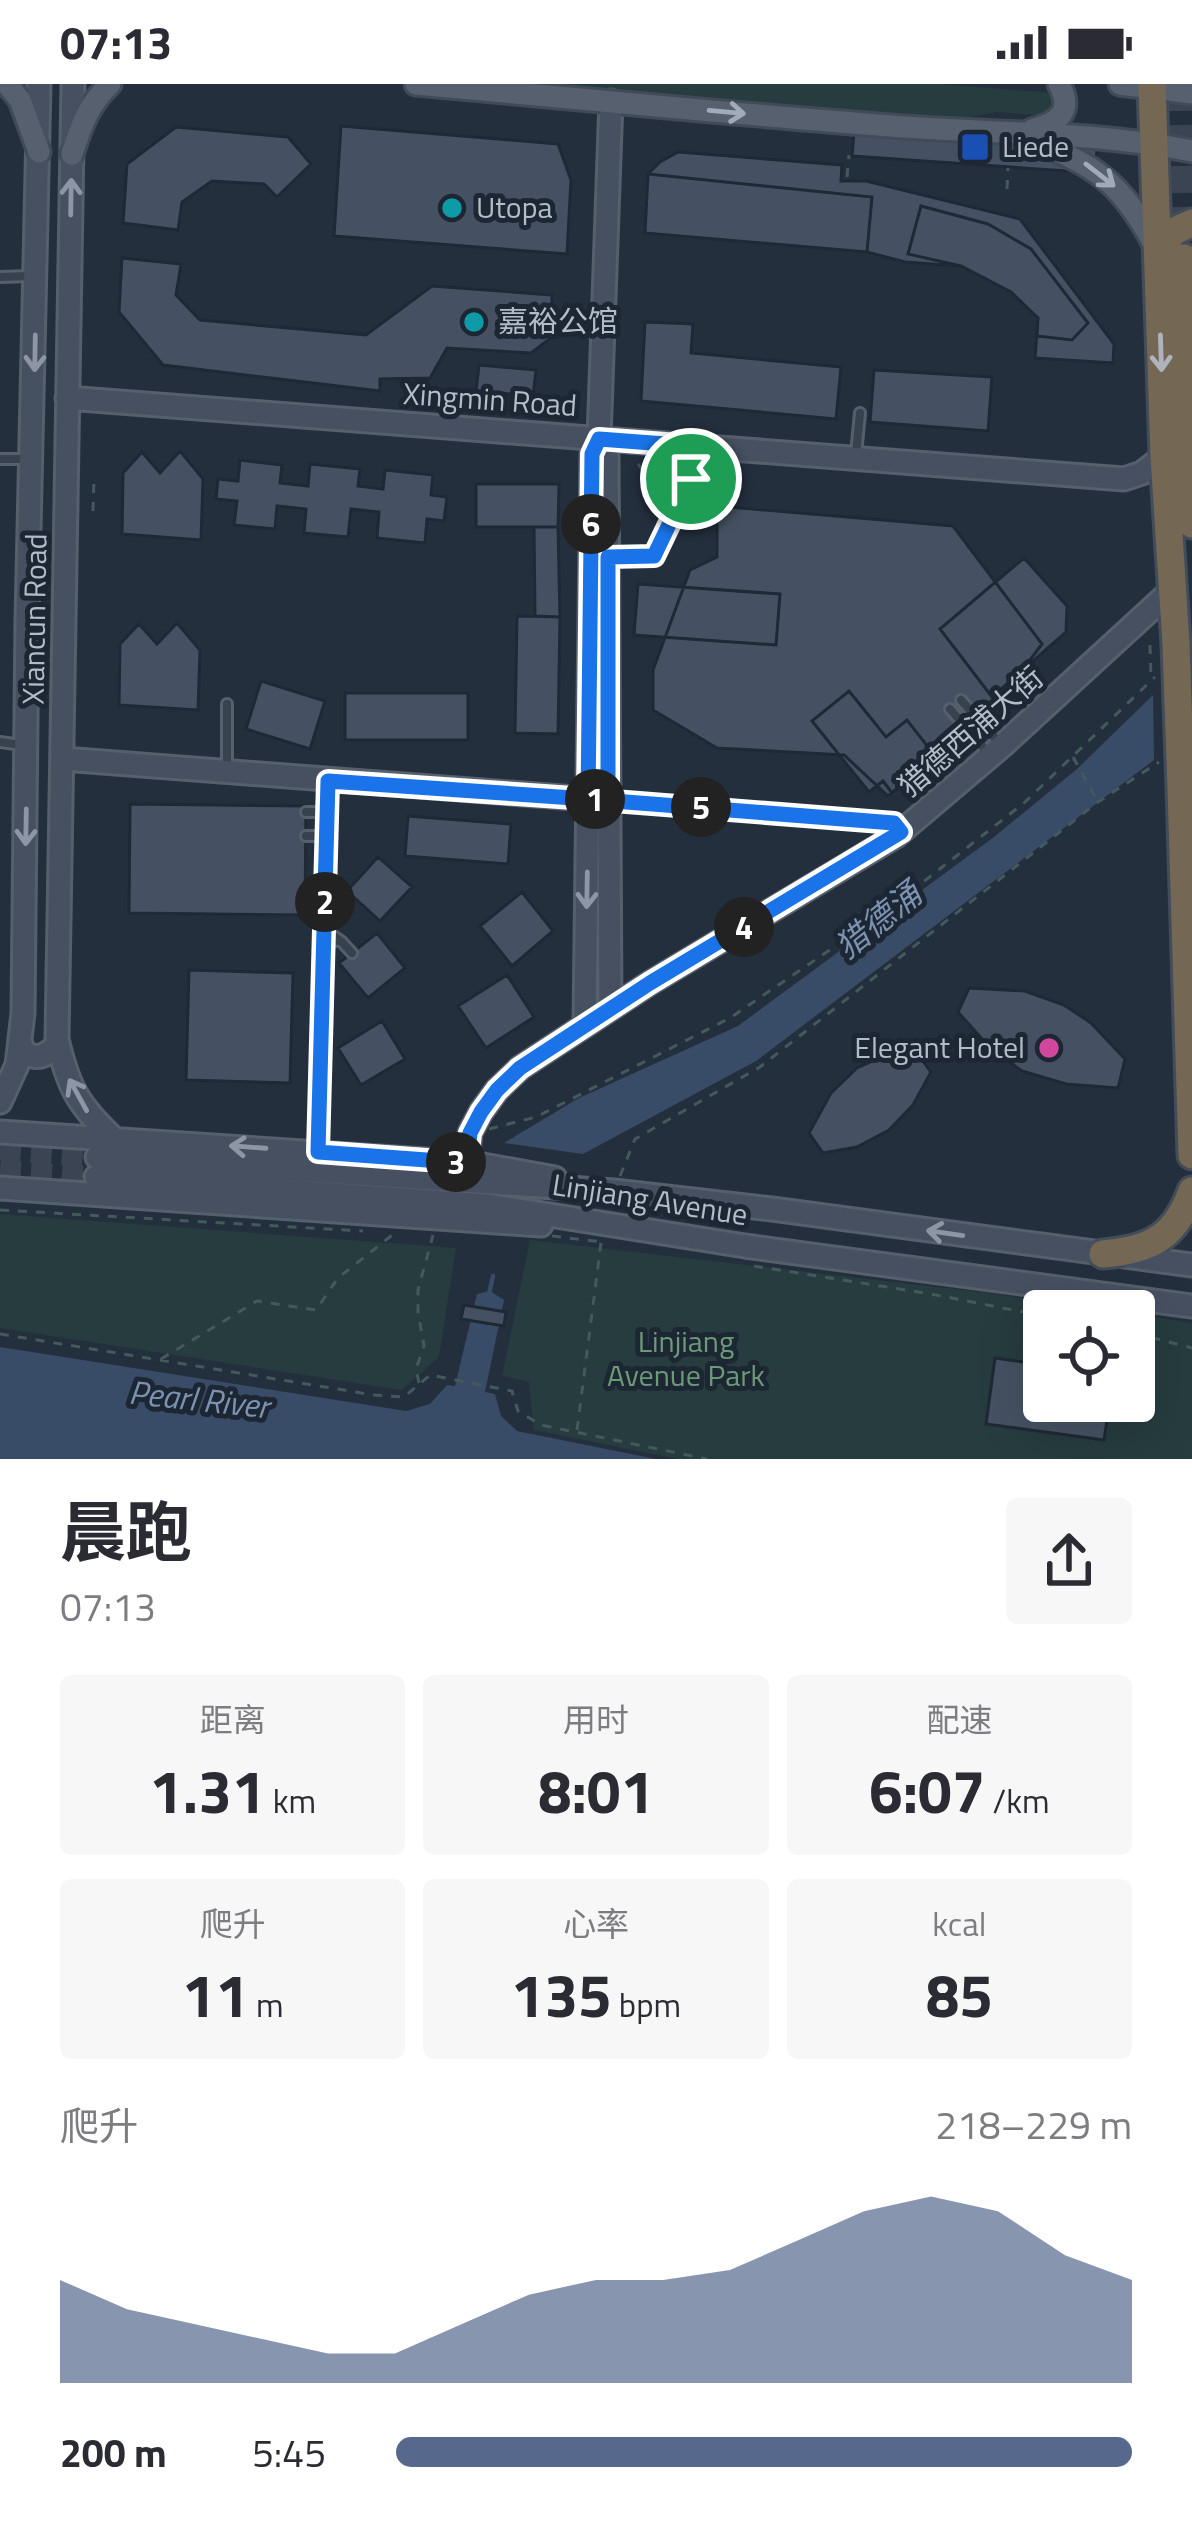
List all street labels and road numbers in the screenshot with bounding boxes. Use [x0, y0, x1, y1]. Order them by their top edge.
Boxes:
street label: Xingmin Road [402, 370, 579, 428]
street label: Xiancun Road [10, 533, 58, 705]
street label: 猎德西浦大街 [887, 655, 1053, 808]
street label: Linjiang Avenue [549, 1161, 751, 1237]

